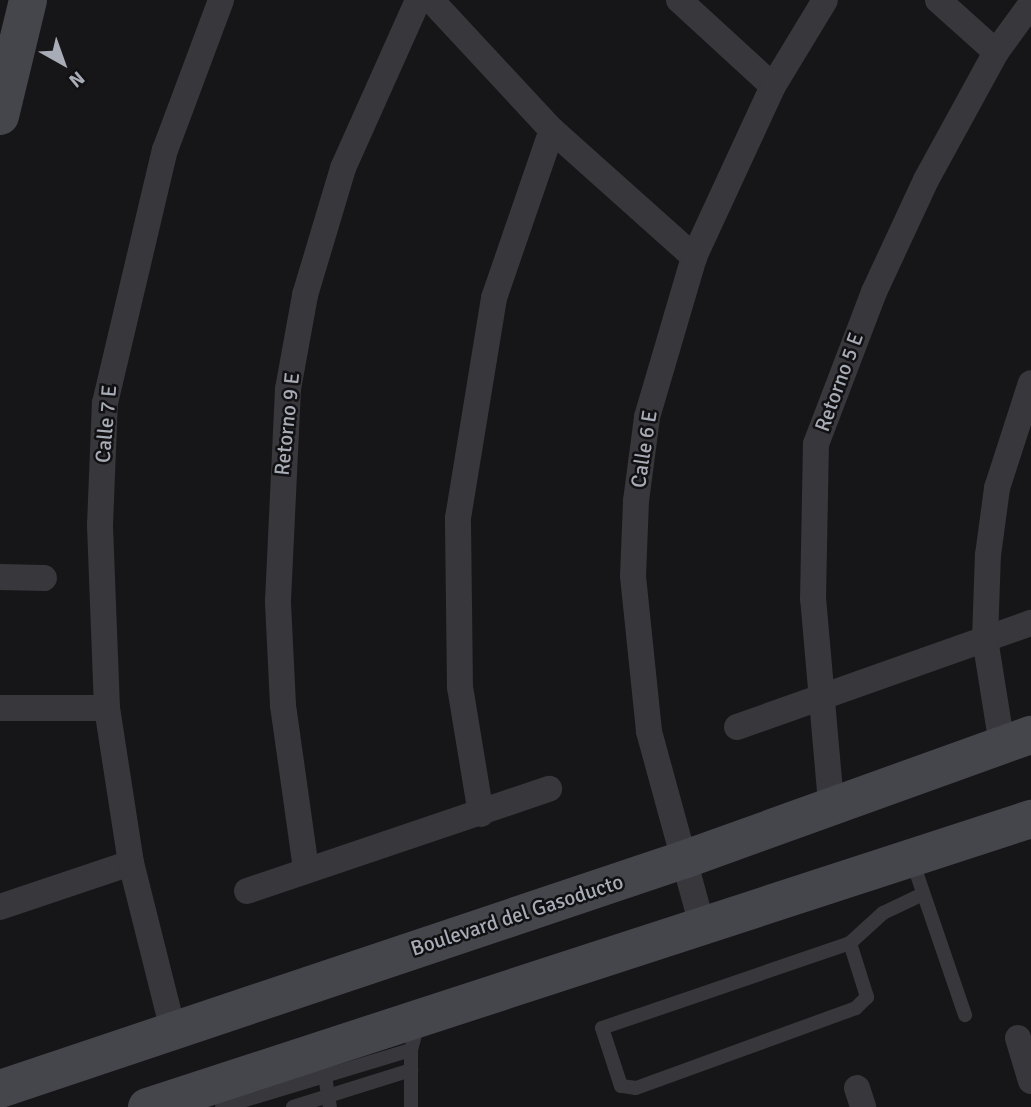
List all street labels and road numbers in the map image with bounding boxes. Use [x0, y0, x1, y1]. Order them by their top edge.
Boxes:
street label: Retorno 5 E [809, 329, 869, 435]
street label: Retorno 9 E [269, 371, 305, 477]
street label: Calle 7 E [90, 384, 122, 464]
street label: Calle 6 E [625, 408, 663, 490]
street label: Boulevard del Gasoducto [408, 869, 626, 961]

